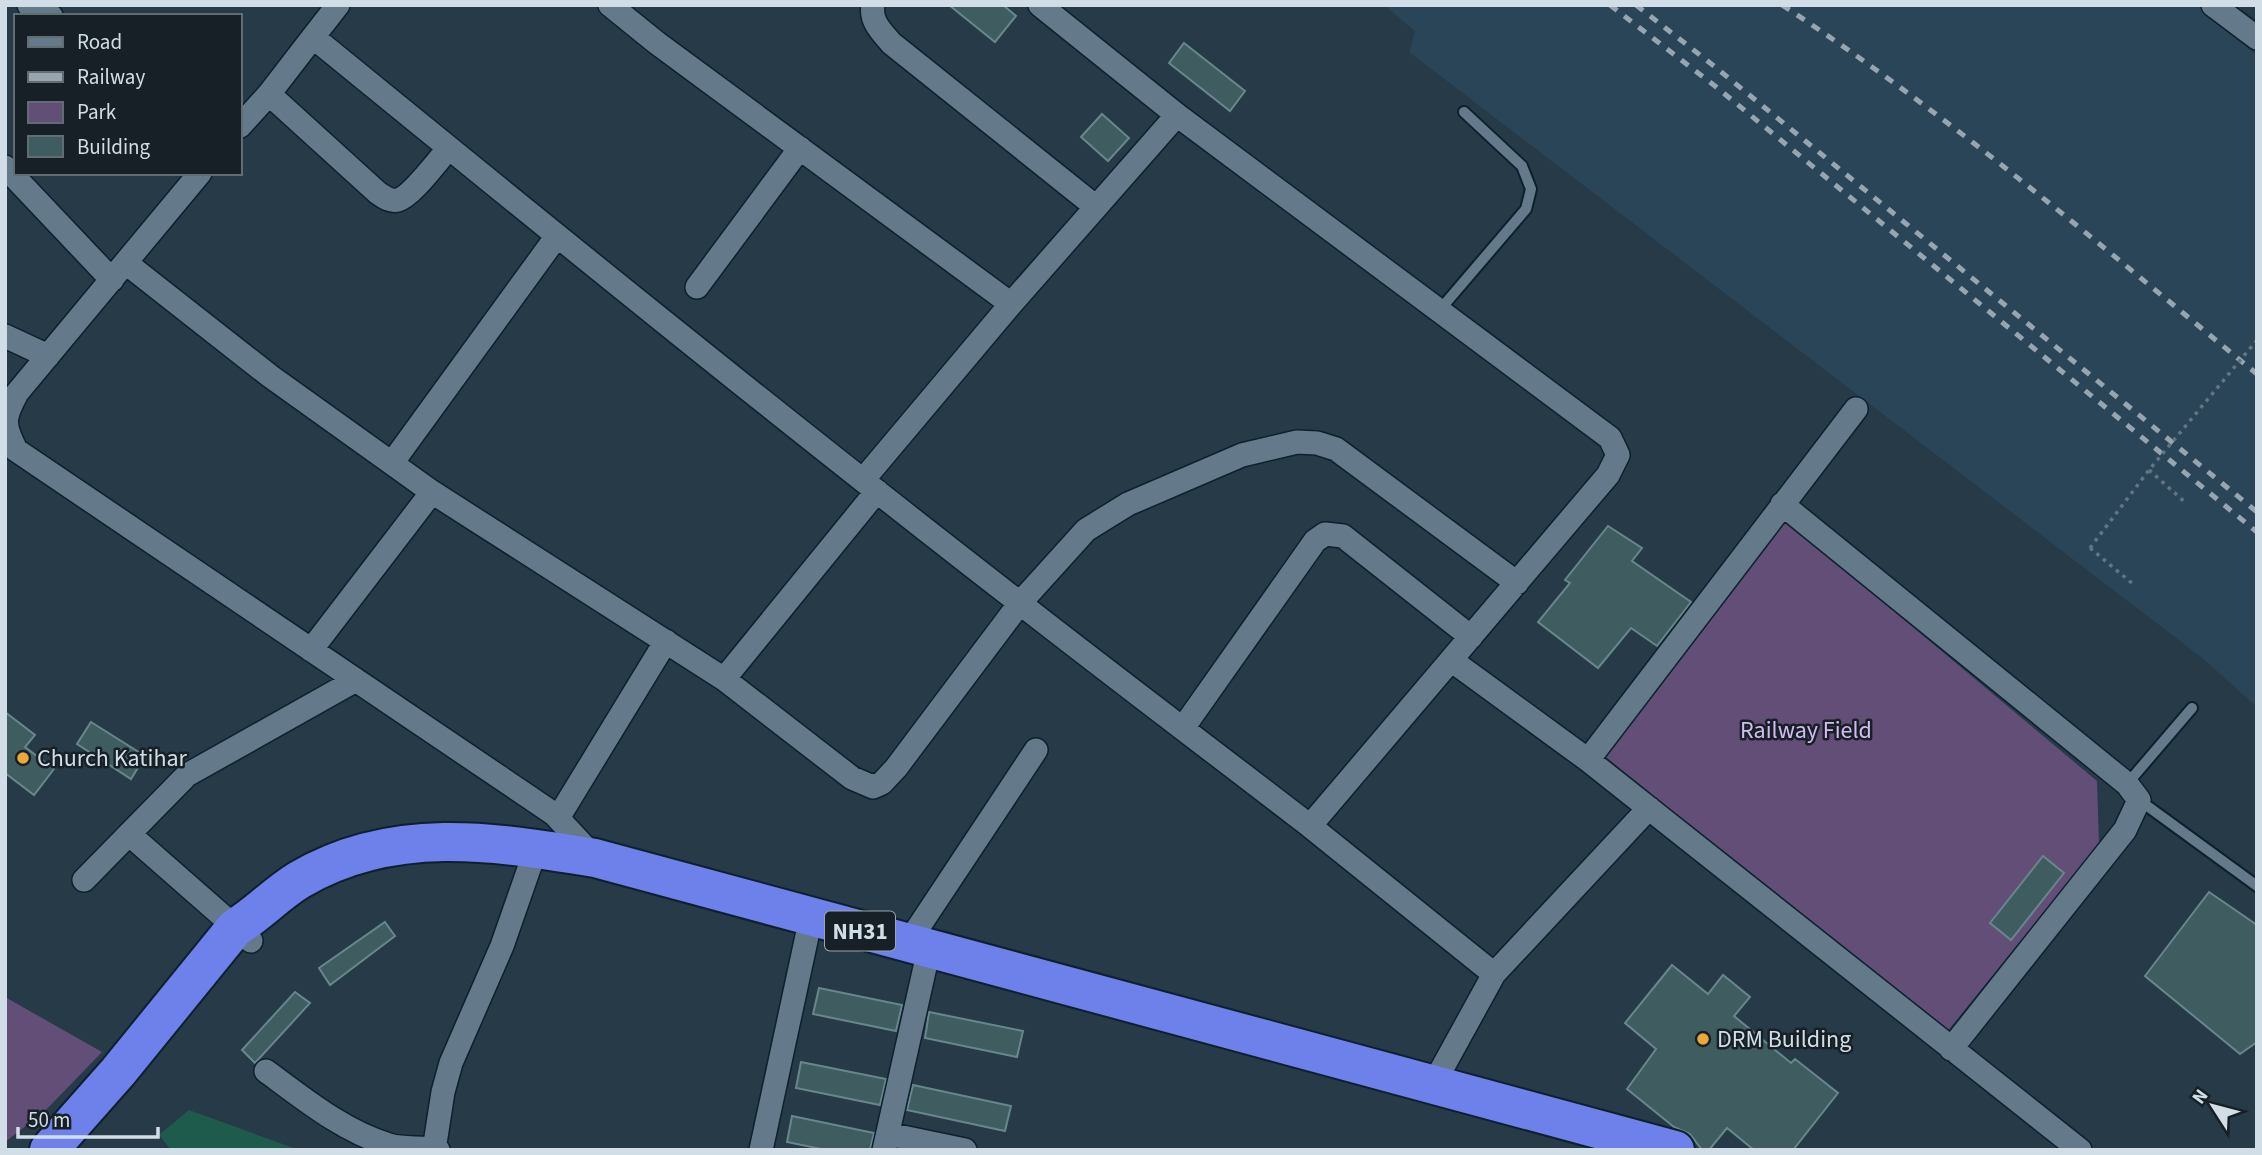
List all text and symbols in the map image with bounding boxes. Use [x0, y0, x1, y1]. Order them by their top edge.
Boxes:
legend [14, 14, 242, 175]
text: Road [77, 27, 122, 57]
text: Railway [77, 62, 145, 92]
text: Park [77, 97, 117, 127]
text: Building [77, 132, 151, 162]
park label: Railway Field [1740, 713, 1872, 748]
place label: Church Katihar [37, 741, 188, 776]
marker: Church Katihar [15, 750, 31, 766]
road number: NH31 [825, 912, 895, 950]
place label: DRM Building [1717, 1022, 1851, 1057]
marker: DRM Building [1695, 1031, 1711, 1047]
north arrow [2178, 1071, 2248, 1141]
text: N [2186, 1084, 2215, 1110]
scale bar [18, 1096, 158, 1140]
text: 50 m [28, 1105, 70, 1135]

